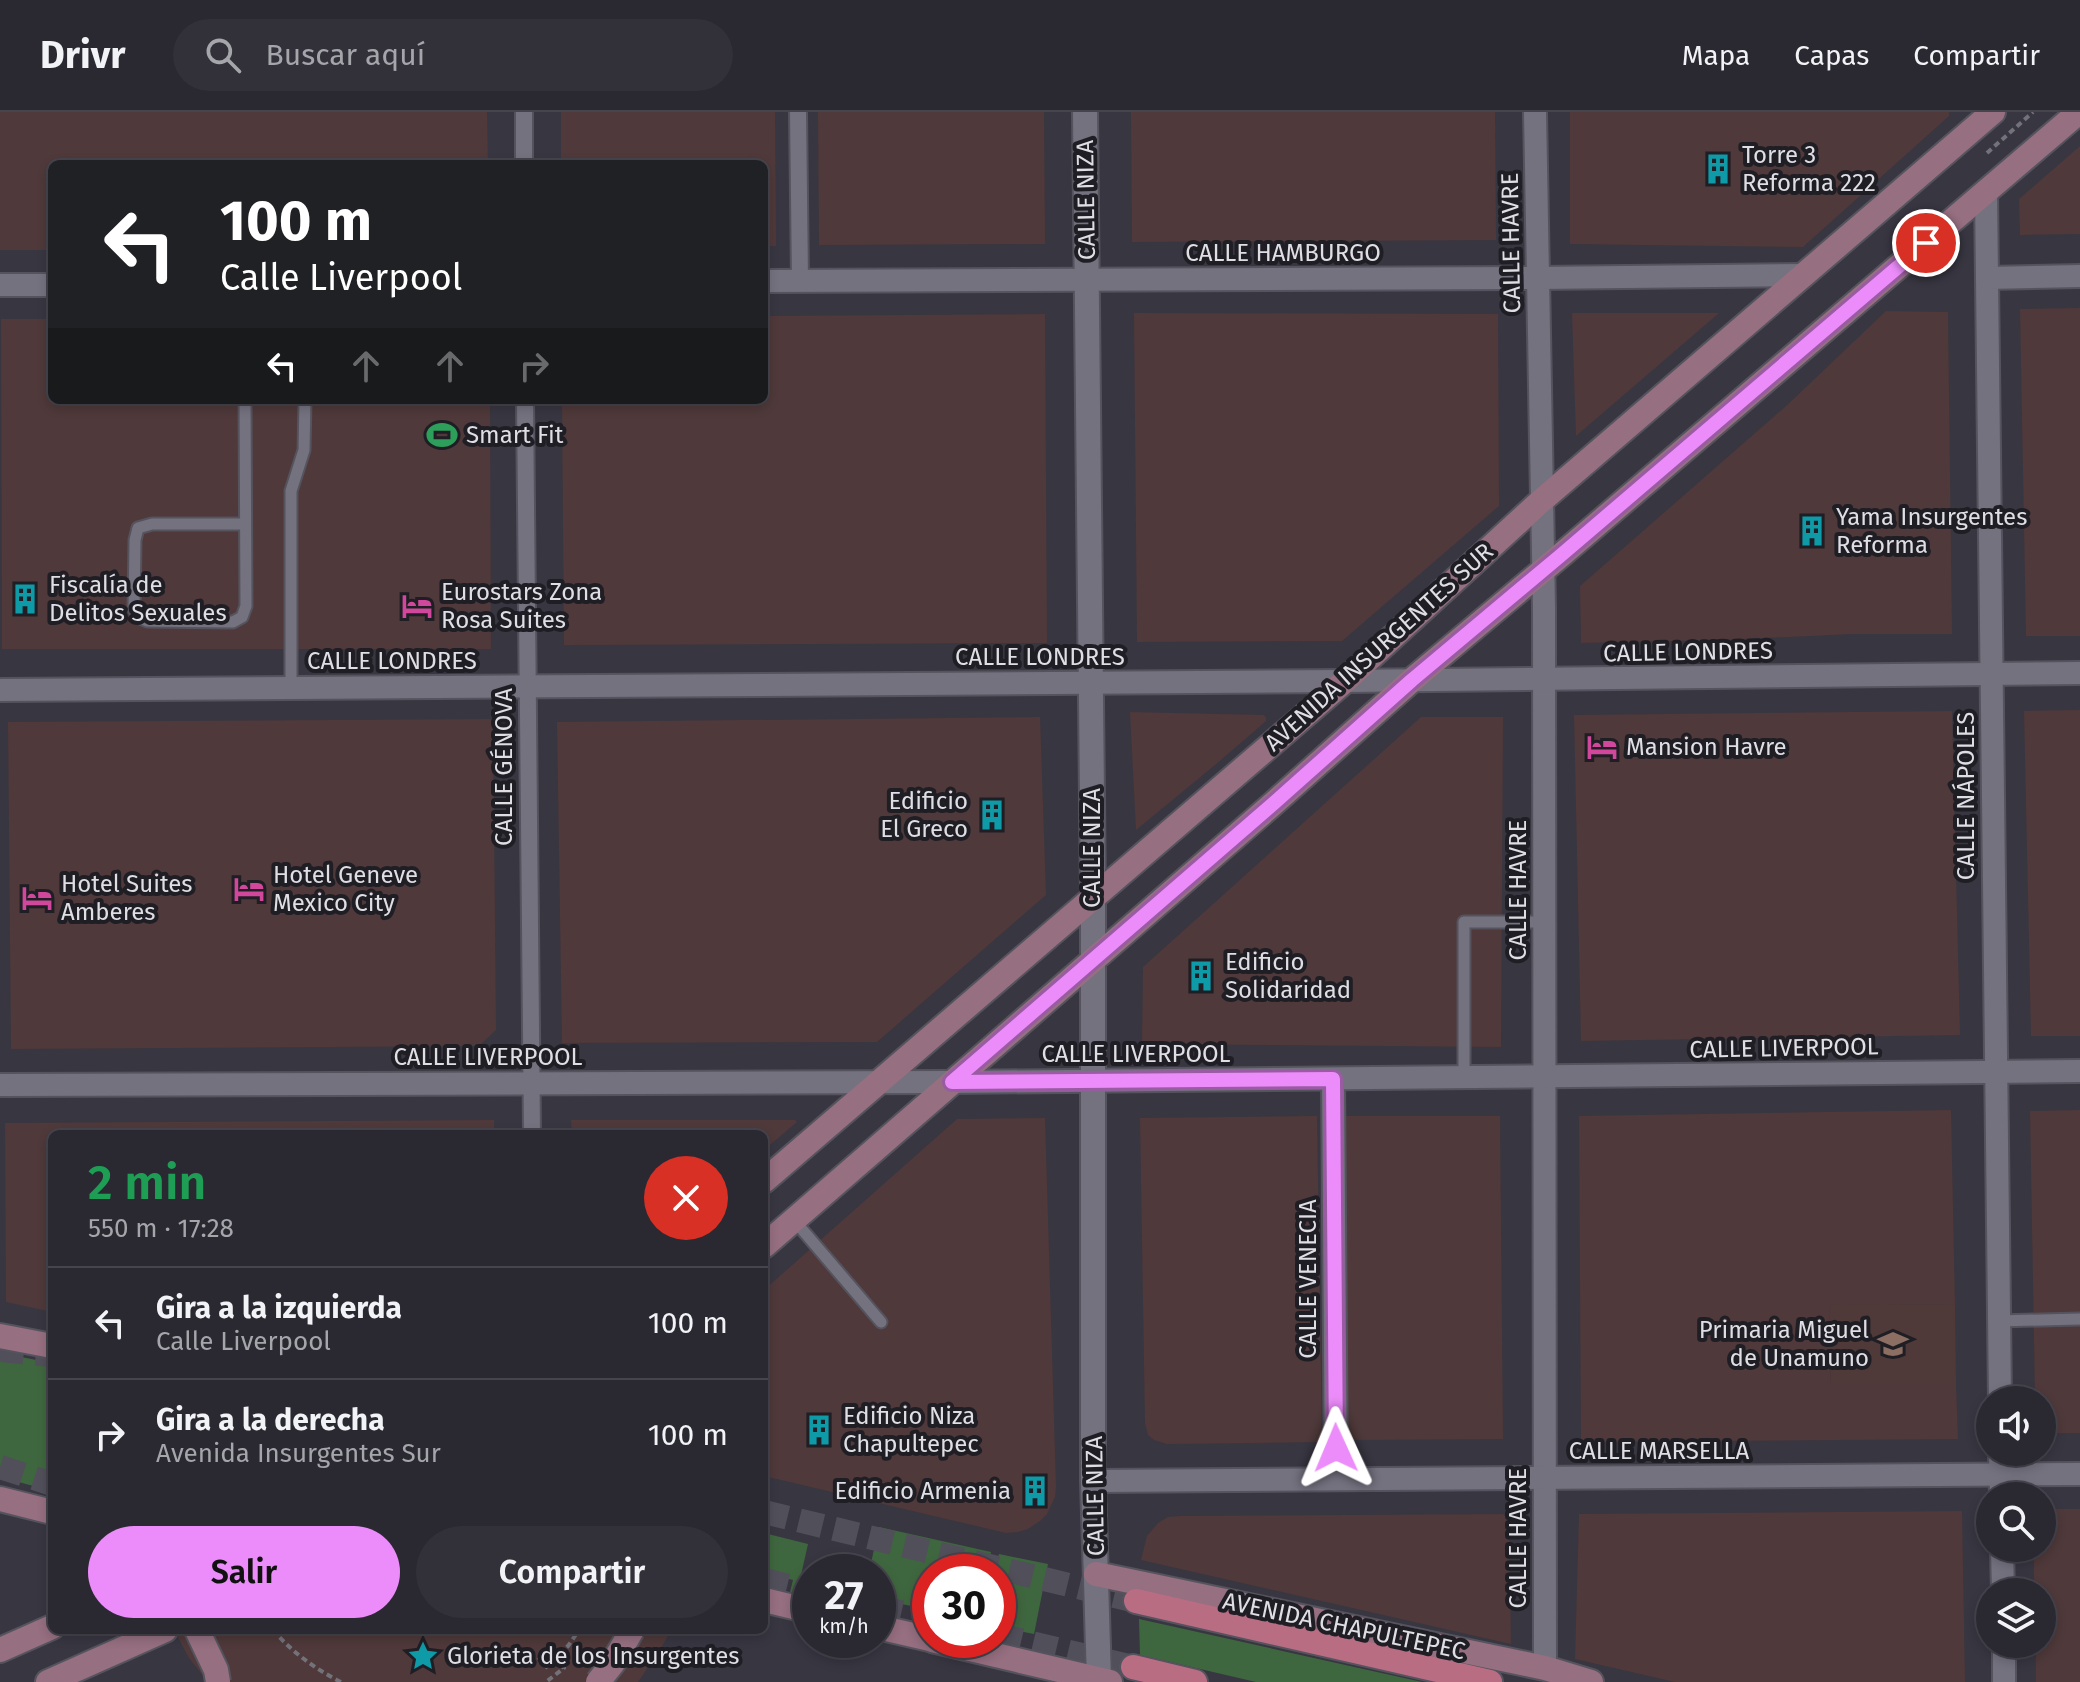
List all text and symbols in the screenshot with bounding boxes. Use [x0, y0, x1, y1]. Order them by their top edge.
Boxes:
search box [173, 19, 733, 91]
text: Drivr [40, 32, 125, 78]
icon: search [201, 33, 245, 77]
text: Buscar aquí [265, 37, 425, 73]
text: Mapa [1682, 39, 1750, 72]
text: Capas [1794, 39, 1869, 72]
text: Compartir [1913, 39, 2040, 72]
street label: CALLE NIZA [1071, 140, 1101, 260]
place label: Torre 3 Reforma 222 [1742, 141, 1876, 197]
building icon: Torre 3 Reforma 222 [1701, 152, 1735, 186]
street label: CALLE HAVRE [1496, 172, 1526, 314]
text: 100 m [220, 188, 372, 255]
icon: left [88, 192, 192, 296]
pin [1892, 209, 1960, 277]
icon: arrive [1904, 221, 1948, 265]
street label: CALLE HAMBURGO [1185, 239, 1381, 267]
text: Calle Liverpool [220, 256, 462, 300]
icon: left [260, 344, 304, 388]
icon: ahead [344, 344, 388, 388]
icon: ahead [428, 344, 472, 388]
icon: right [512, 344, 556, 388]
sports icon: Smart Fit [425, 418, 459, 452]
place label: Smart Fit [466, 421, 564, 449]
place label: Yama Insurgentes Reforma [1836, 503, 2027, 559]
building icon: Yama Insurgentes Reforma [1795, 514, 1829, 548]
street label: AVENIDA INSURGENTES SUR [1259, 537, 1499, 757]
place label: Fiscalía de Delitos Sexuales [49, 571, 227, 627]
place label: Eurostars Zona Rosa Suites [441, 578, 602, 634]
building icon: Fiscalía de Delitos Sexuales [8, 582, 42, 616]
hotel icon: Eurostars Zona Rosa Suites [400, 589, 434, 623]
street label: CALLE LONDRES [1603, 637, 1773, 667]
street label: CALLE LONDRES [955, 643, 1125, 671]
street label: CALLE LONDRES [307, 647, 477, 675]
street label: CALLE GÉNOVA [489, 688, 518, 846]
street label: CALLE NÁPOLES [1951, 712, 1980, 880]
hotel icon: Mansion Havre [1585, 730, 1619, 764]
place label: Mansion Havre [1626, 733, 1787, 761]
place label: Edificio El Greco [880, 787, 968, 843]
street label: CALLE NIZA [1078, 788, 1106, 908]
building icon: Edificio El Greco [975, 798, 1009, 832]
street label: CALLE HAVRE [1504, 820, 1532, 960]
place label: Hotel Geneve Mexico City [273, 861, 418, 917]
place label: Hotel Suites Amberes [61, 870, 193, 926]
hotel icon: Hotel Geneve Mexico City [232, 872, 266, 906]
hotel icon: Hotel Suites Amberes [20, 881, 54, 915]
place label: Edificio Solidaridad [1225, 948, 1351, 1004]
building icon: Edificio Solidaridad [1184, 959, 1218, 993]
street label: CALLE LIVERPOOL [1689, 1032, 1879, 1064]
street label: CALLE LIVERPOOL [1041, 1040, 1231, 1068]
street label: CALLE LIVERPOOL [393, 1043, 583, 1071]
text: 2 min [88, 1154, 206, 1212]
button: close [644, 1156, 728, 1240]
street label: CALLE VENECIA [1294, 1199, 1322, 1359]
text: 550 m · 17:28 [88, 1213, 234, 1244]
text: Gira a la izquierda [156, 1290, 402, 1326]
icon: left [88, 1301, 132, 1345]
text: 100 m [648, 1305, 728, 1341]
place label: Primaria Miguel de Unamuno [1699, 1316, 1869, 1372]
text: Calle Liverpool [156, 1326, 331, 1357]
school or university icon: Primaria Miguel de Unamuno [1876, 1327, 1910, 1361]
map controls [1976, 1386, 2056, 1658]
button: sound [1976, 1386, 2056, 1466]
text: Gira a la derecha [156, 1402, 385, 1438]
place label: Edificio Niza Chapultepec [843, 1402, 979, 1458]
position arrow [1294, 1406, 1378, 1490]
icon: right [88, 1413, 132, 1457]
building icon: Edificio Niza Chapultepec [802, 1413, 836, 1447]
text: 100 m [648, 1417, 728, 1453]
street label: CALLE NIZA [1080, 1436, 1110, 1556]
street label: CALLE MARSELLA [1569, 1437, 1750, 1465]
text: Avenida Insurgentes Sur [156, 1438, 441, 1469]
street label: CALLE HAVRE [1504, 1468, 1532, 1608]
building icon: Edificio Armenia [1018, 1474, 1052, 1508]
place label: Edificio Armenia [835, 1477, 1011, 1505]
button: search [1976, 1482, 2056, 1562]
button: Salir [88, 1526, 400, 1618]
button: Compartir [416, 1526, 728, 1618]
speed limit sign: 30 [912, 1554, 1016, 1658]
text: 27 [825, 1572, 864, 1620]
button: layers [1976, 1578, 2056, 1658]
street label: AVENIDA CHAPULTEPEC [1220, 1587, 1468, 1665]
text: km/h [819, 1614, 869, 1638]
place icon: Glorieta de los Insurgentes [406, 1639, 440, 1673]
place label: Glorieta de los Insurgentes [447, 1642, 739, 1670]

